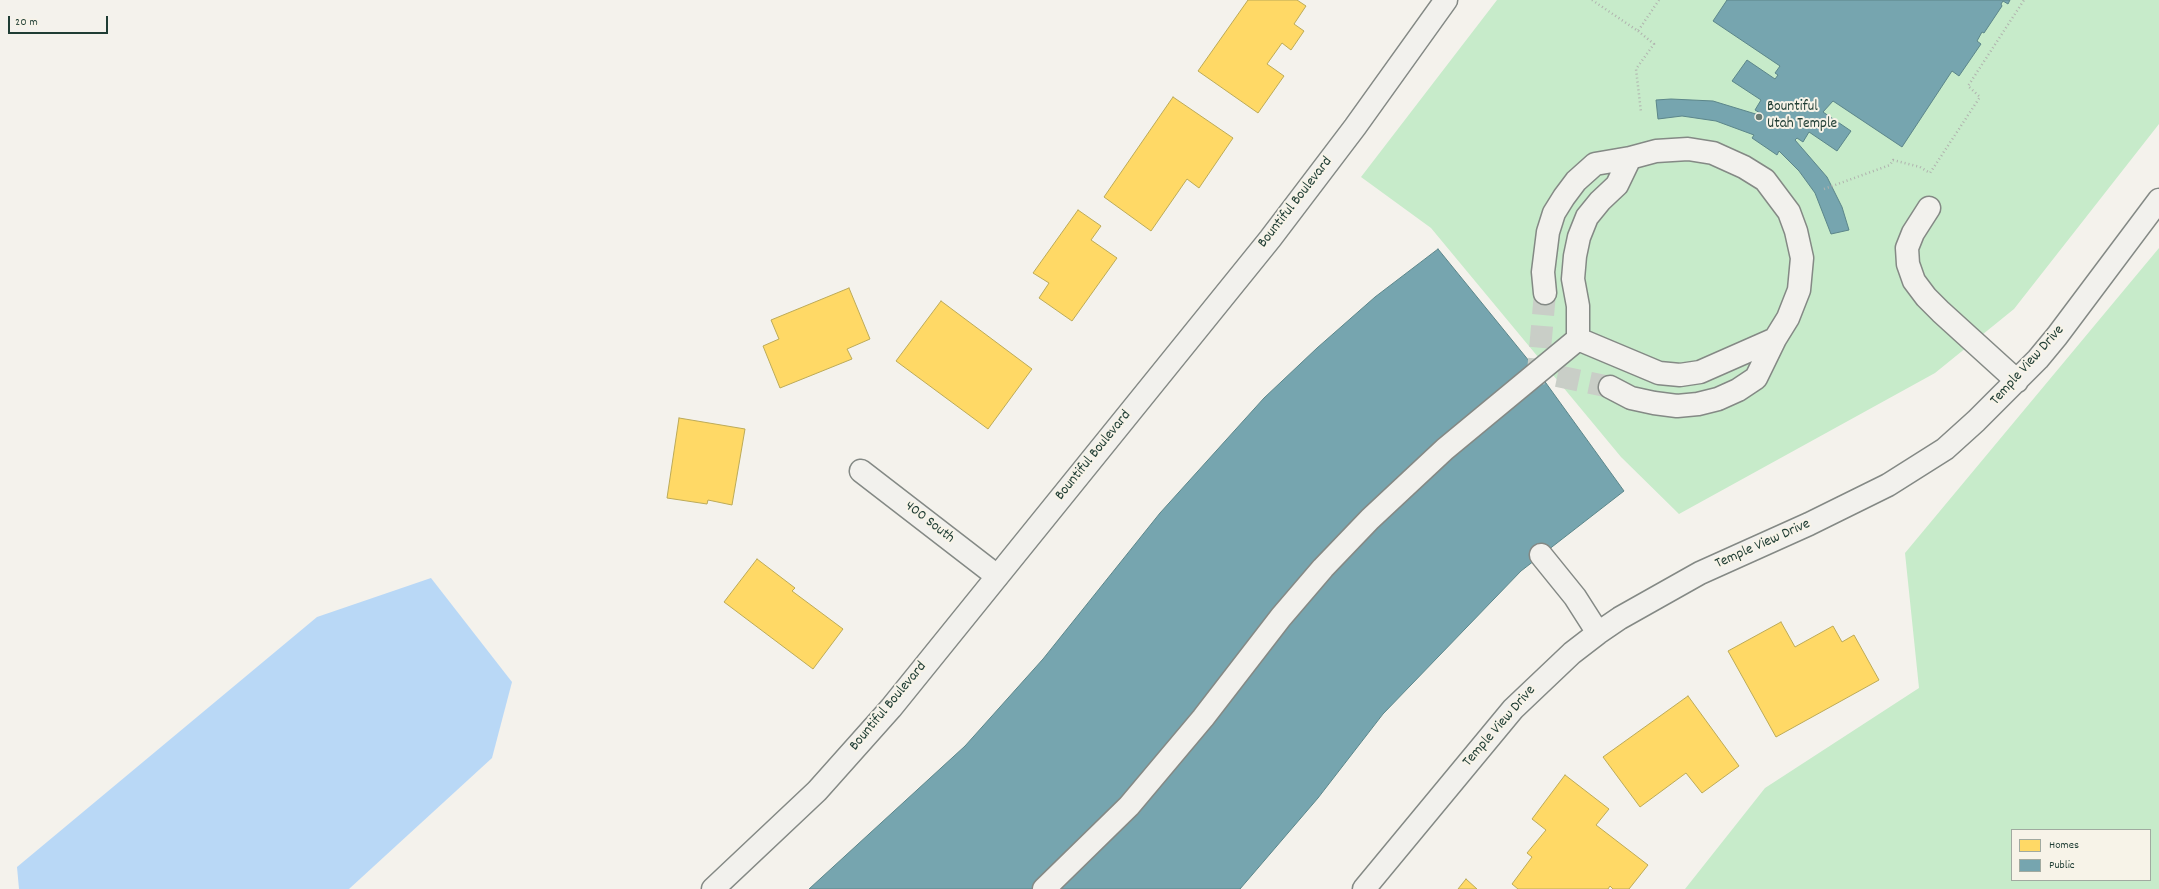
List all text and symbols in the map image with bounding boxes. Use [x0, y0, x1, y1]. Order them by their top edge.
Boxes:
scale bar [10, 8, 110, 34]
text: 20 m [15, 14, 38, 31]
place label: Bountiful Utah Temple [1767, 99, 1837, 134]
marker: Bountiful Utah Temple [1754, 112, 1764, 122]
street label: Bountiful Boulevard [1255, 154, 1337, 252]
street label: Temple View Drive [1987, 322, 2069, 410]
street label: Bountiful Boulevard [1052, 407, 1136, 505]
street label: 400 South [901, 498, 957, 548]
street label: Temple View Drive [1713, 516, 1813, 574]
street label: Bountiful Boulevard [847, 659, 931, 755]
street label: Temple View Drive [1460, 683, 1540, 771]
legend [2011, 829, 2151, 881]
text: Homes [2049, 837, 2079, 854]
text: Public [2049, 857, 2075, 874]

